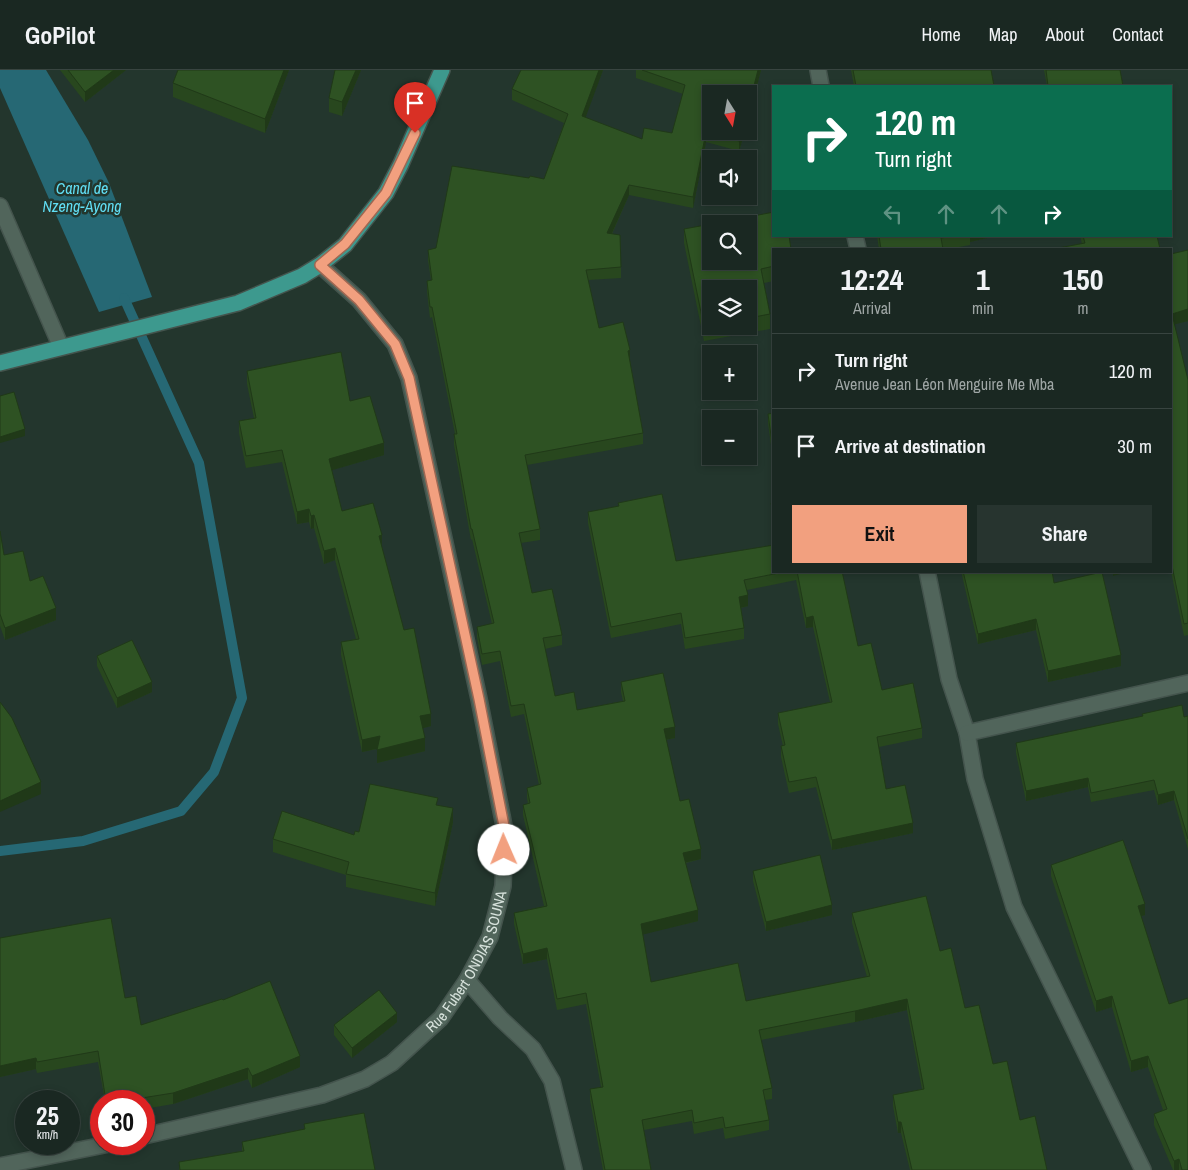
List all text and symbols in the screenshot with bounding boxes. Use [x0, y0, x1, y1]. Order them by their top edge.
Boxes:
text: GoPilot [25, 19, 95, 51]
text: Home [921, 22, 961, 47]
text: Map [989, 22, 1018, 47]
text: About [1046, 22, 1084, 47]
text: Contact [1112, 22, 1163, 47]
pin [394, 82, 436, 133]
north arrow [702, 85, 758, 140]
map controls [702, 85, 757, 465]
icon: arrive [401, 89, 429, 117]
text: 120 m [875, 99, 956, 146]
icon: right [792, 105, 857, 170]
text: Turn right [875, 144, 952, 174]
button: sound [702, 150, 757, 205]
water label: Canal de Nzeng-Ayong [42, 177, 122, 217]
icon: left [879, 200, 907, 228]
icon: ahead [932, 200, 960, 228]
icon: ahead [985, 200, 1013, 228]
icon: right [1038, 200, 1066, 228]
button: search [702, 215, 757, 270]
text: 12:24 [841, 259, 903, 299]
text: 1 [976, 259, 990, 299]
text: 150 [1062, 259, 1103, 299]
button: layers [702, 280, 757, 335]
text: Arrival [853, 297, 891, 319]
text: min [972, 297, 994, 319]
text: m [1077, 297, 1088, 319]
button: + [702, 345, 757, 400]
text: Turn right [835, 347, 907, 373]
icon: right [792, 357, 820, 385]
text: 120 m [1109, 358, 1152, 384]
text: Avenue Jean Léon Menguire Me Mba [835, 373, 1054, 395]
button: − [702, 410, 757, 465]
icon: arrive [792, 432, 820, 460]
text: Arrive at destination [835, 433, 986, 459]
text: 30 m [1117, 433, 1152, 459]
button: Exit [792, 505, 967, 563]
button: Share [977, 505, 1152, 563]
position arrow [477, 823, 529, 875]
street label: Rue Fubert ONDIAS SOUNA [421, 888, 512, 1037]
speed limit sign: 30 [90, 1090, 155, 1155]
text: 25 [36, 1099, 59, 1133]
text: km/h [37, 1127, 58, 1143]

